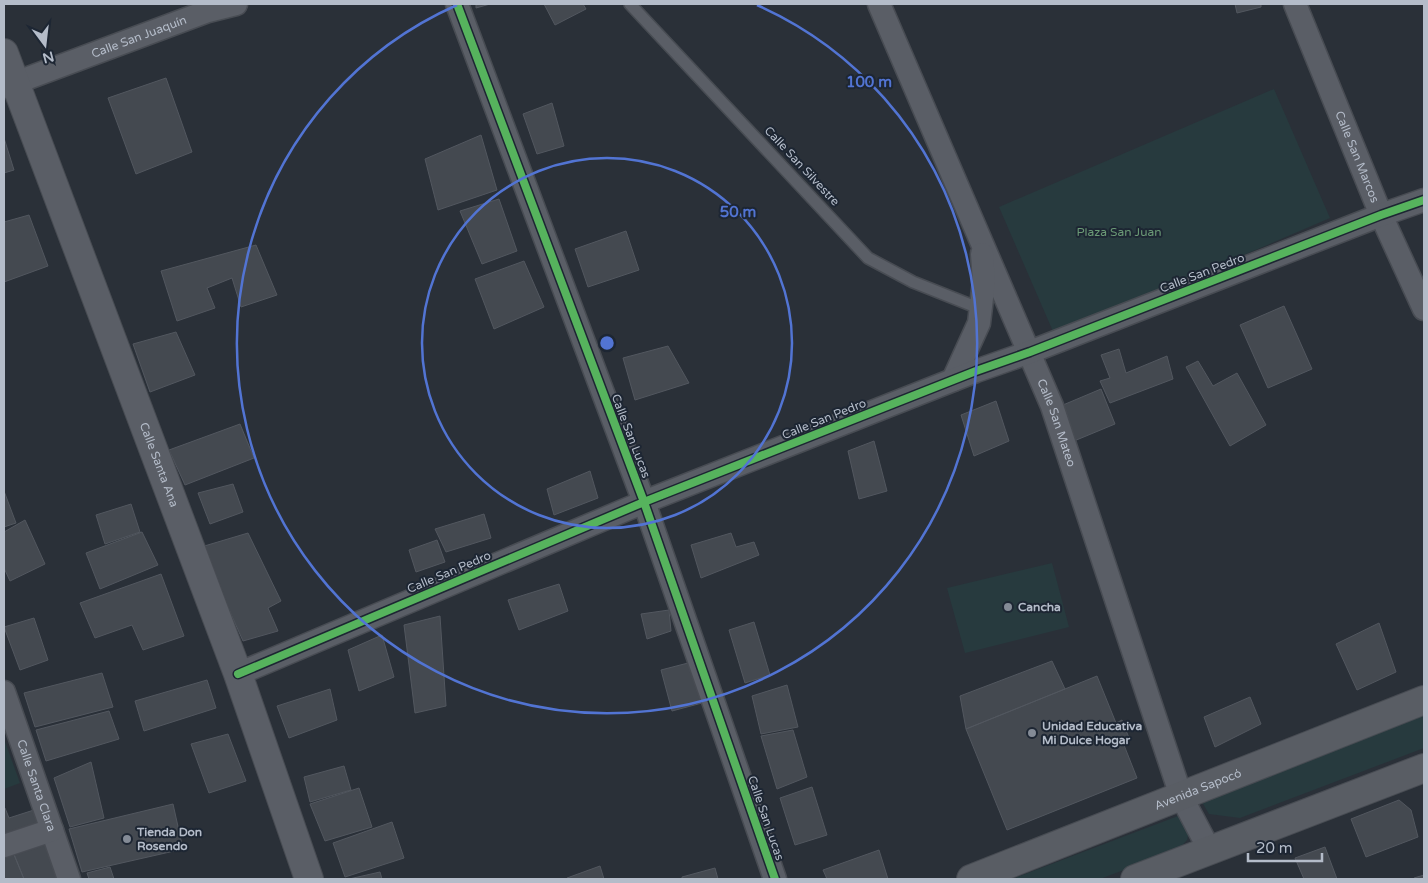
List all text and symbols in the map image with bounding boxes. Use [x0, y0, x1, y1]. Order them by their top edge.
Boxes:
street label: Calle San Juaquín [89, 13, 188, 61]
north arrow [20, 20, 70, 70]
text: N [41, 47, 56, 67]
text: 100 m [846, 73, 892, 91]
street label: Calle San Marcos [1332, 109, 1382, 205]
street label: Calle San Silvestre [762, 123, 843, 209]
text: 50 m [720, 203, 756, 221]
park label: Plaza San Juan [1076, 225, 1162, 239]
street label: Calle San Pedro [1158, 250, 1246, 296]
centre of rings [598, 334, 616, 352]
street label: Calle San Mateo [1034, 377, 1079, 469]
street label: Calle San Lucas [609, 392, 654, 480]
street label: Calle San Pedro [780, 396, 868, 442]
street label: Calle Santa Ana [137, 420, 182, 509]
street label: Calle San Pedro [405, 548, 493, 596]
place label: Cancha [1018, 600, 1061, 614]
marker: Cancha [1002, 601, 1014, 613]
place label: Unidad Educativa Mi Dulce Hogar [1042, 719, 1142, 748]
marker: Unidad Educativa Mi Dulce Hogar [1026, 727, 1038, 739]
street label: Calle Santa Clara [14, 738, 59, 833]
street label: Avenida Sapocó [1153, 766, 1243, 813]
street label: Calle San Lucas [745, 774, 787, 862]
place label: Tienda Don Rosendo [136, 825, 202, 853]
scale bar [1248, 830, 1322, 862]
marker: Tienda Don Rosendo [121, 833, 133, 845]
text: 20 m [1256, 839, 1293, 857]

